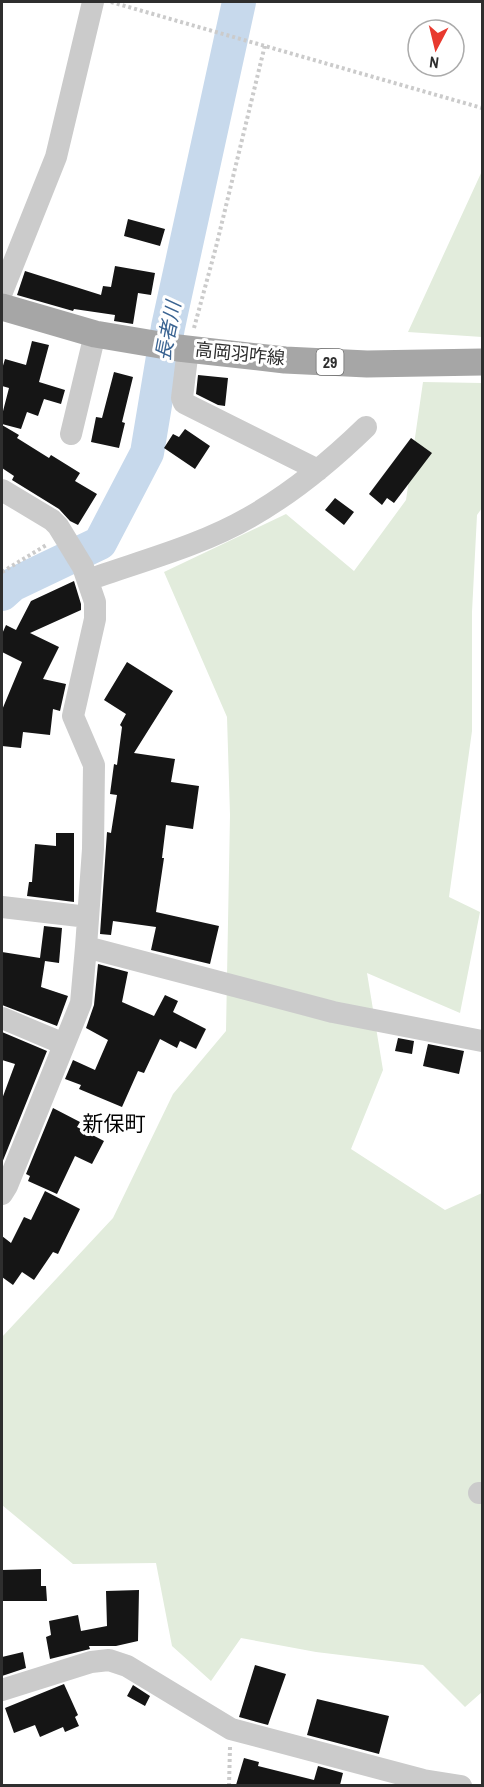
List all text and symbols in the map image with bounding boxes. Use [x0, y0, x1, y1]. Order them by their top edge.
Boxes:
north arrow [406, 18, 466, 78]
text: N [428, 51, 440, 74]
water label: 長者川 [149, 297, 187, 363]
street label: 高岡羽咋線 [194, 336, 286, 371]
road number: 29 [316, 349, 344, 375]
district label: 新保町 [83, 1109, 146, 1138]

